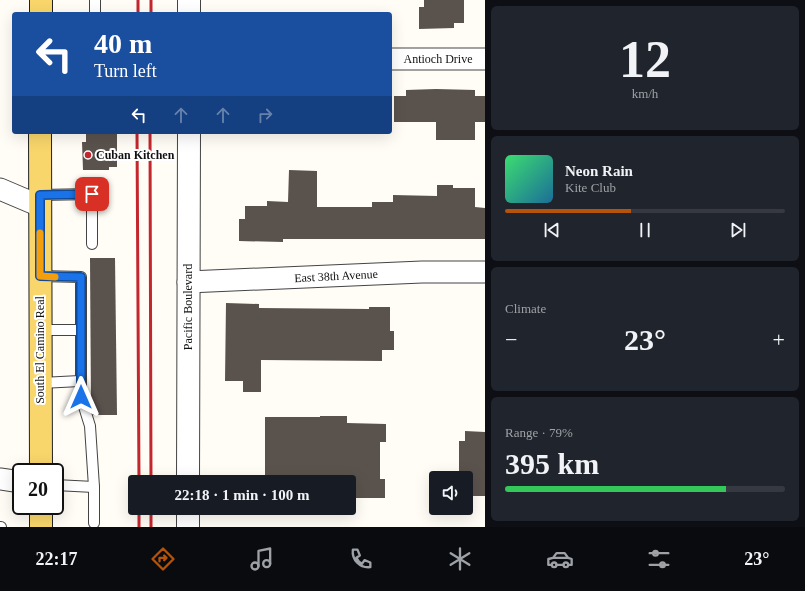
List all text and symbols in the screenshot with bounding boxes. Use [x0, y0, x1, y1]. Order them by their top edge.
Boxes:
icon: left [28, 28, 80, 80]
text: 40 m [94, 28, 152, 59]
text: 12 [619, 31, 671, 88]
street label: Antioch Drive [404, 52, 472, 66]
text: Turn left [94, 61, 157, 81]
text: km/h [632, 86, 658, 101]
icon: left [128, 104, 150, 126]
icon: ahead [170, 104, 192, 126]
icon: ahead [212, 104, 234, 126]
icon: right [254, 104, 276, 126]
place label: Cuban Kitchen [96, 148, 175, 162]
marker: Cuban Kitchen [83, 150, 93, 160]
text: Neon Rain [565, 163, 633, 179]
pin [75, 177, 109, 211]
text: Kite Club [565, 180, 616, 195]
icon: arrive [81, 183, 103, 205]
icon: previous [541, 219, 563, 241]
icon: pause [634, 219, 656, 241]
icon: next [727, 219, 749, 241]
street label: Pacific Boulevard [181, 264, 195, 350]
street label: East 38th Avenue [294, 267, 378, 285]
street label: South El Camino Real [33, 296, 47, 404]
text: Climate [505, 301, 546, 316]
text: 23° [624, 323, 666, 356]
text: − [505, 327, 517, 352]
text: + [773, 327, 785, 352]
position arrow [60, 376, 102, 418]
text: Range · 79% [505, 425, 573, 440]
text: 395 km [505, 447, 599, 480]
speed limit sign: 20 [12, 463, 64, 515]
map controls [429, 471, 473, 515]
button: sound [429, 471, 473, 515]
text: 22:18 · 1 min · 100 m [175, 487, 310, 503]
icon: directions [149, 545, 177, 573]
icon: music [248, 545, 276, 573]
icon: phone [347, 545, 375, 573]
icon: climate [446, 545, 474, 573]
icon: car [546, 545, 574, 573]
icon: filters [645, 545, 673, 573]
text: 22:17 [36, 549, 78, 569]
text: 23° [744, 549, 769, 569]

